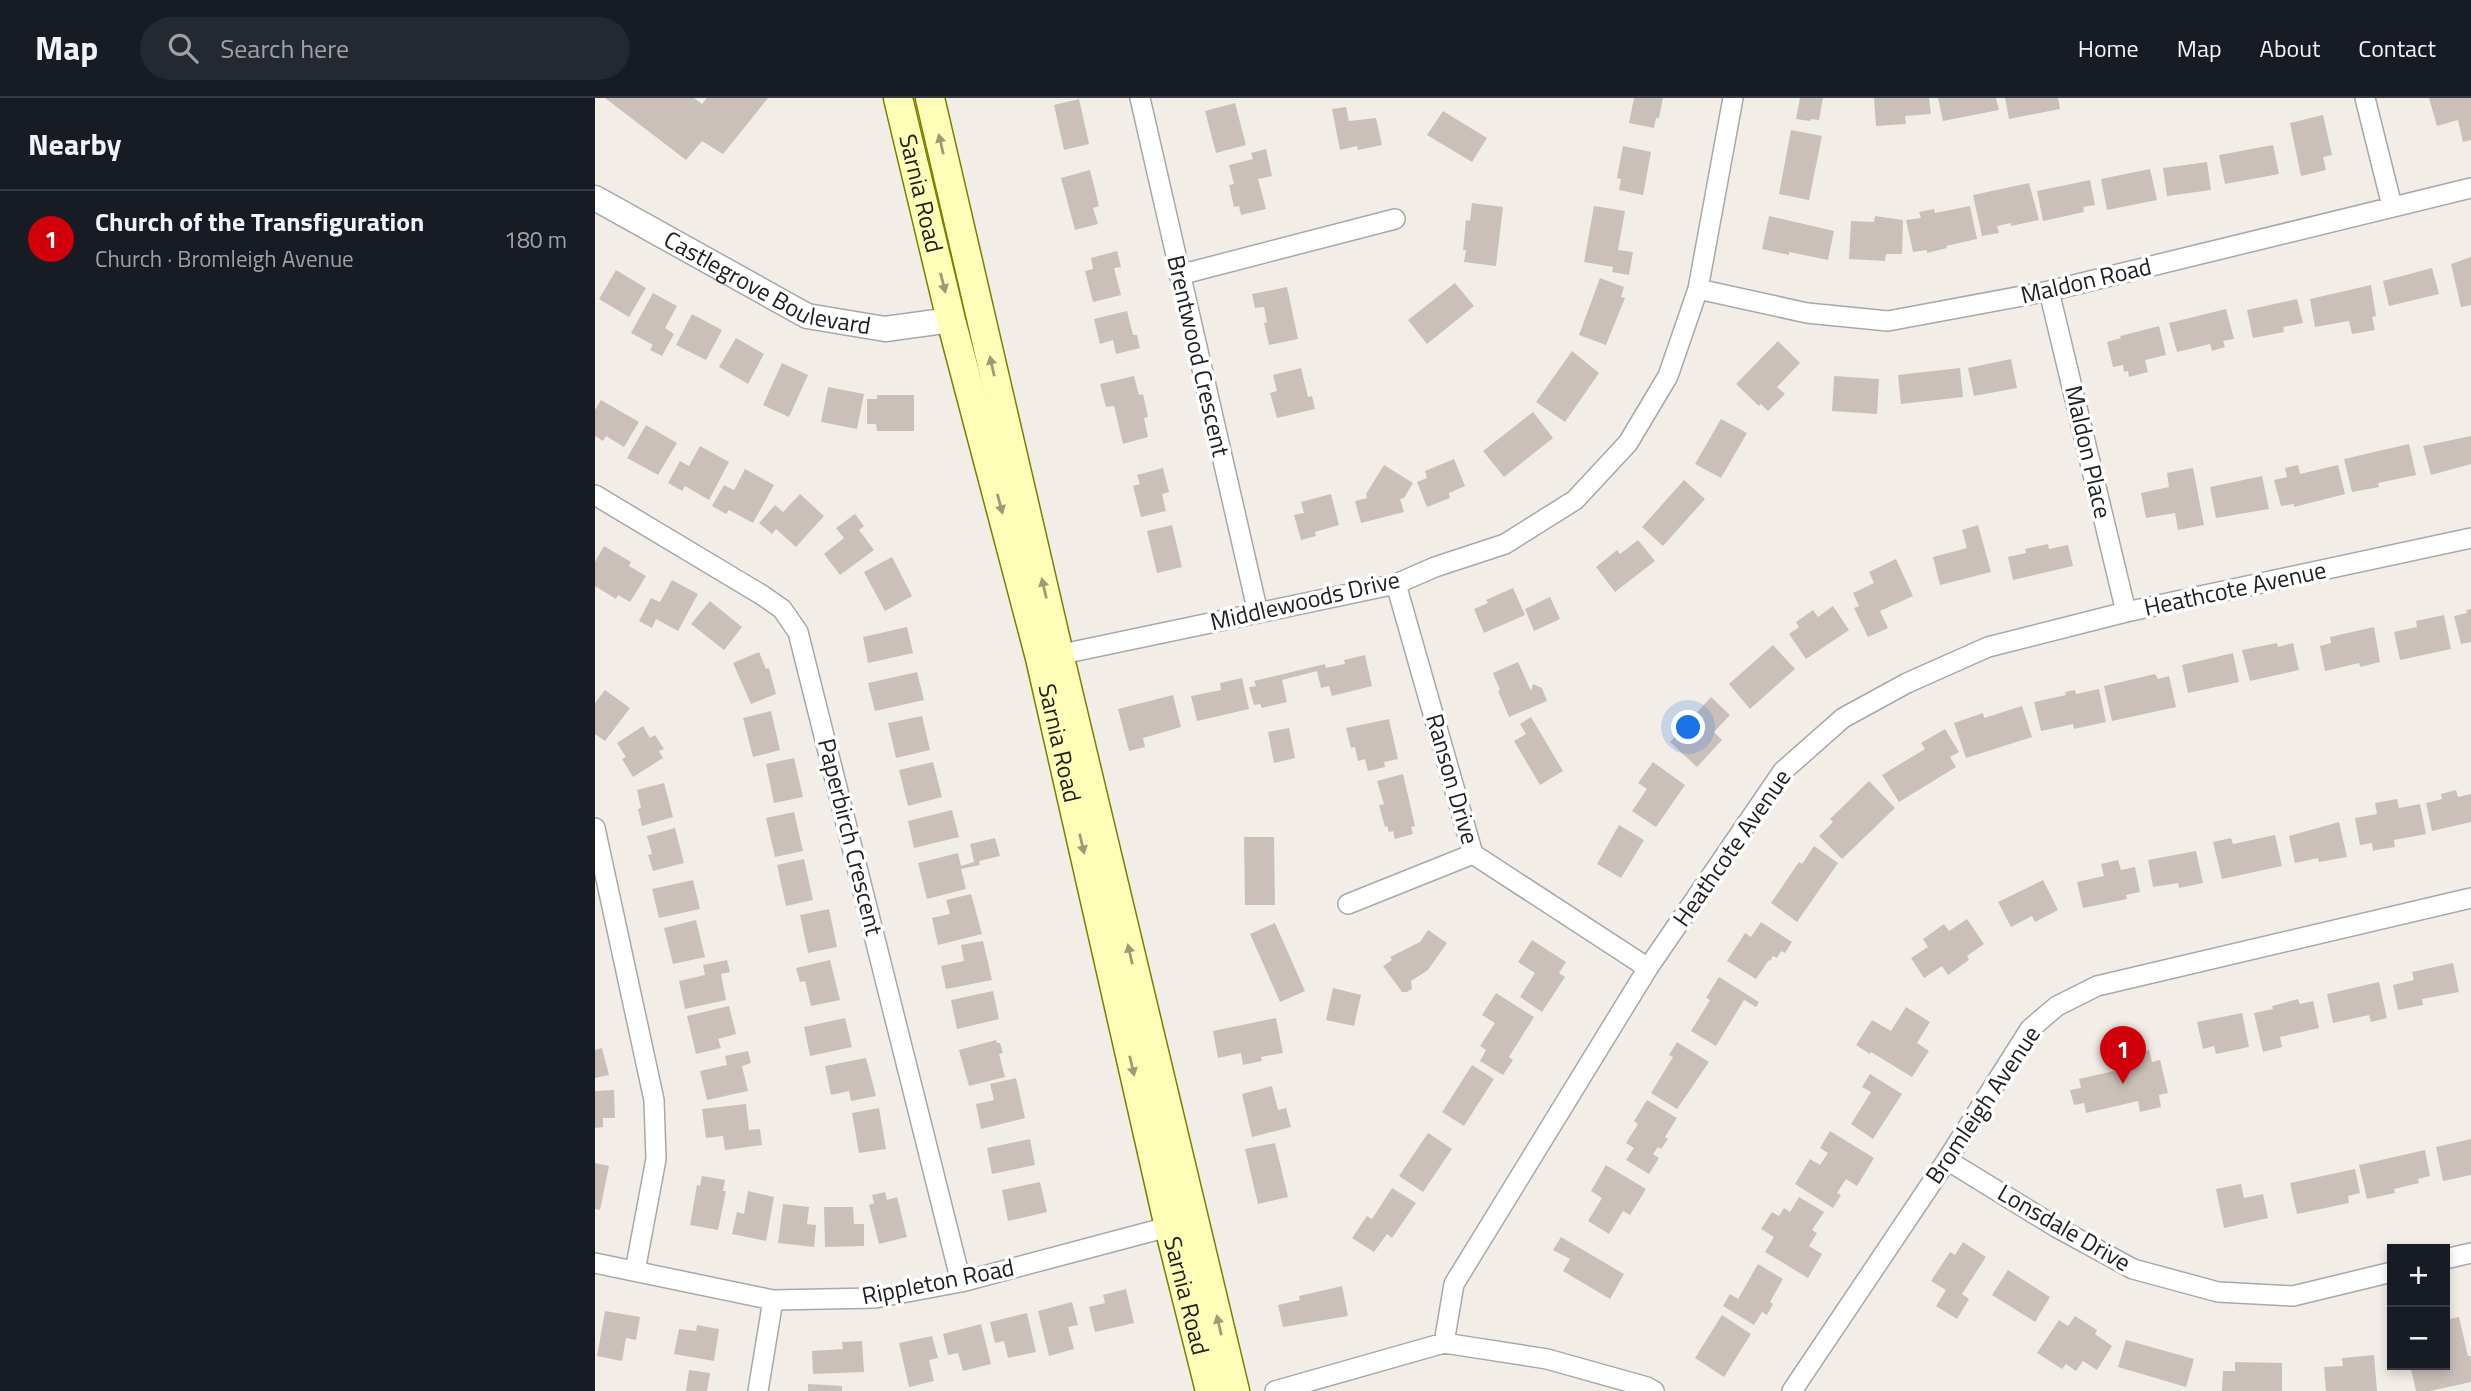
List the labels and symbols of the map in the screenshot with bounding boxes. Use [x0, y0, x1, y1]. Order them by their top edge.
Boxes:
street label: Sarnia Road [890, 130, 953, 256]
one-way arrow [935, 133, 946, 155]
street label: Castlegrove Boulevard [658, 221, 874, 343]
street label: Maldon Road [2017, 248, 2155, 313]
street label: Brentwood Crescent [1158, 252, 1240, 461]
one-way arrow [937, 272, 948, 294]
one-way arrow [986, 355, 997, 377]
street label: Maldon Place [2056, 382, 2122, 522]
one-way arrow [995, 493, 1006, 515]
street label: Heathcote Avenue [2140, 551, 2329, 625]
street label: Middlewoods Drive [1206, 561, 1403, 639]
one-way arrow [1038, 577, 1049, 599]
street label: Sarnia Road [1029, 680, 1091, 806]
street label: Ranson Drive [1417, 709, 1489, 848]
your location [1671, 710, 1705, 744]
street label: Paperbirch Crescent [809, 735, 893, 940]
street label: Heathcote Avenue [1663, 761, 1799, 934]
one-way arrow [1077, 833, 1088, 855]
one-way arrow [1125, 943, 1136, 965]
street label: Bromleigh Avenue [1916, 1018, 2049, 1191]
pin: 1 [2100, 1026, 2146, 1084]
one-way arrow [1127, 1055, 1138, 1077]
street label: Lonsdale Drive [1991, 1174, 2138, 1280]
street label: Sarnia Road [1155, 1232, 1219, 1358]
street label: Rippleton Road [859, 1249, 1017, 1313]
one-way arrow [1213, 1314, 1224, 1336]

